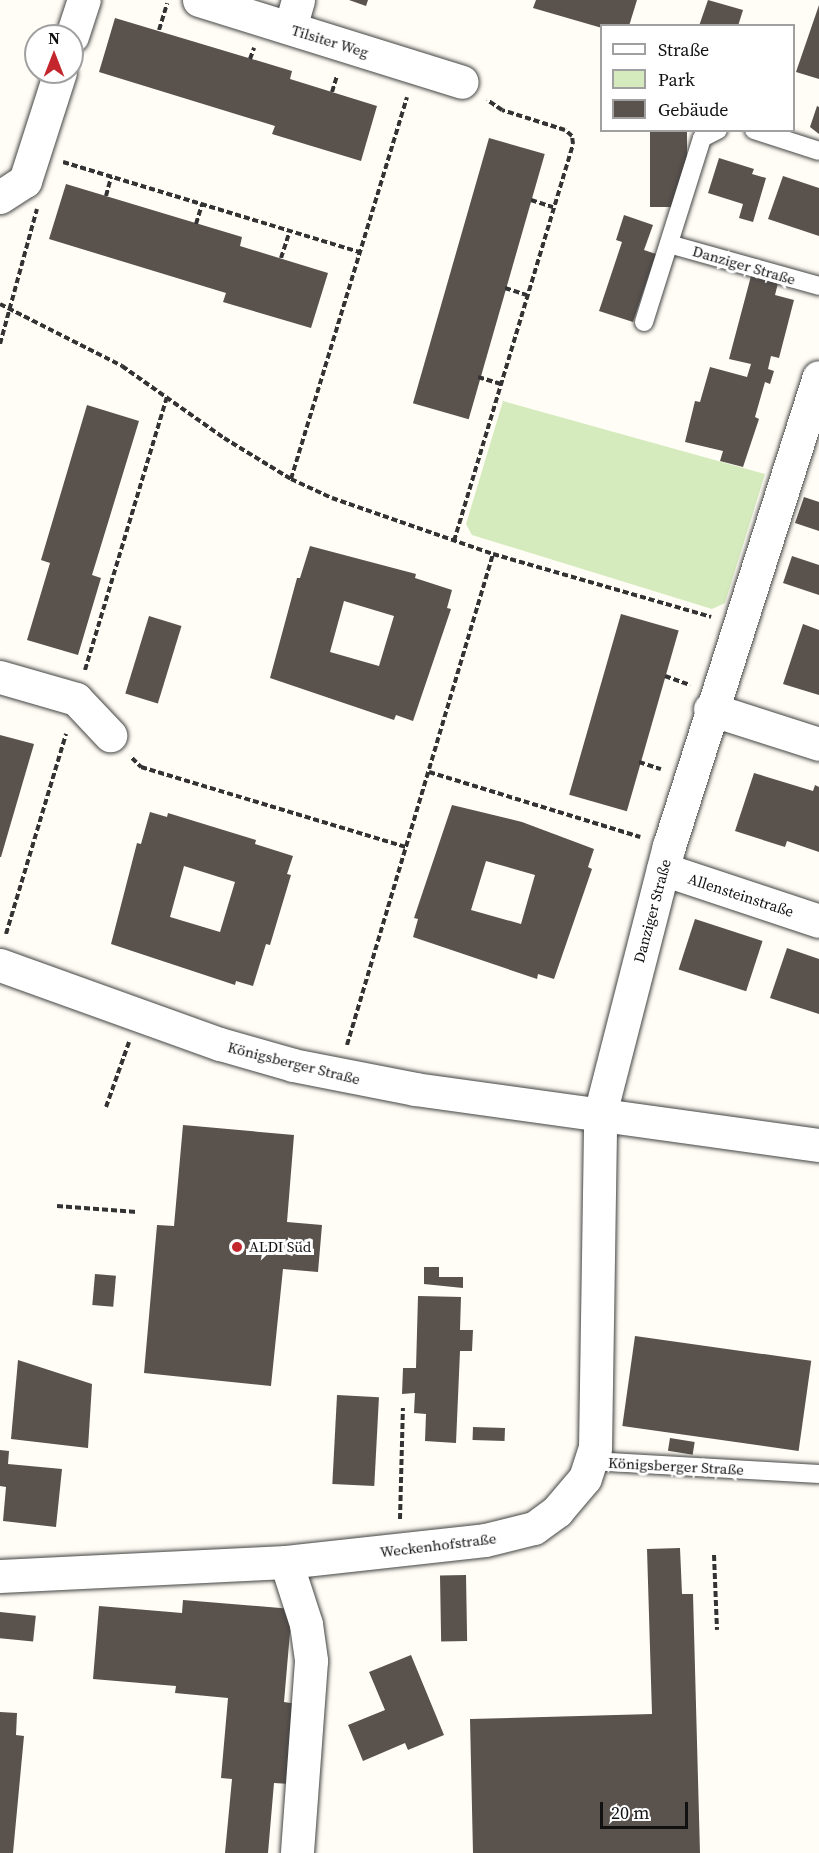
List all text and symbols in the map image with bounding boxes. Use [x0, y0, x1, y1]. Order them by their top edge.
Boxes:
street label: Tilsiter Weg [289, 21, 371, 61]
north arrow [24, 24, 84, 84]
legend [600, 24, 795, 132]
text: N [48, 27, 60, 49]
text: Straße [658, 37, 709, 62]
text: Park [658, 67, 695, 92]
text: Gebäude [658, 97, 729, 122]
street label: Danziger Straße [690, 242, 798, 288]
street label: Danziger Straße [630, 857, 674, 965]
street label: Allensteinstraße [686, 869, 796, 921]
street label: Königsberger Straße [226, 1038, 362, 1088]
place label: ALDI Süd [249, 1238, 311, 1256]
marker: ALDI Süd [230, 1240, 244, 1254]
street label: Königsberger Straße [608, 1453, 744, 1479]
street label: Weckenhofstraße [379, 1529, 497, 1561]
scale bar [603, 1790, 692, 1828]
text: 20 m [611, 1800, 649, 1825]

